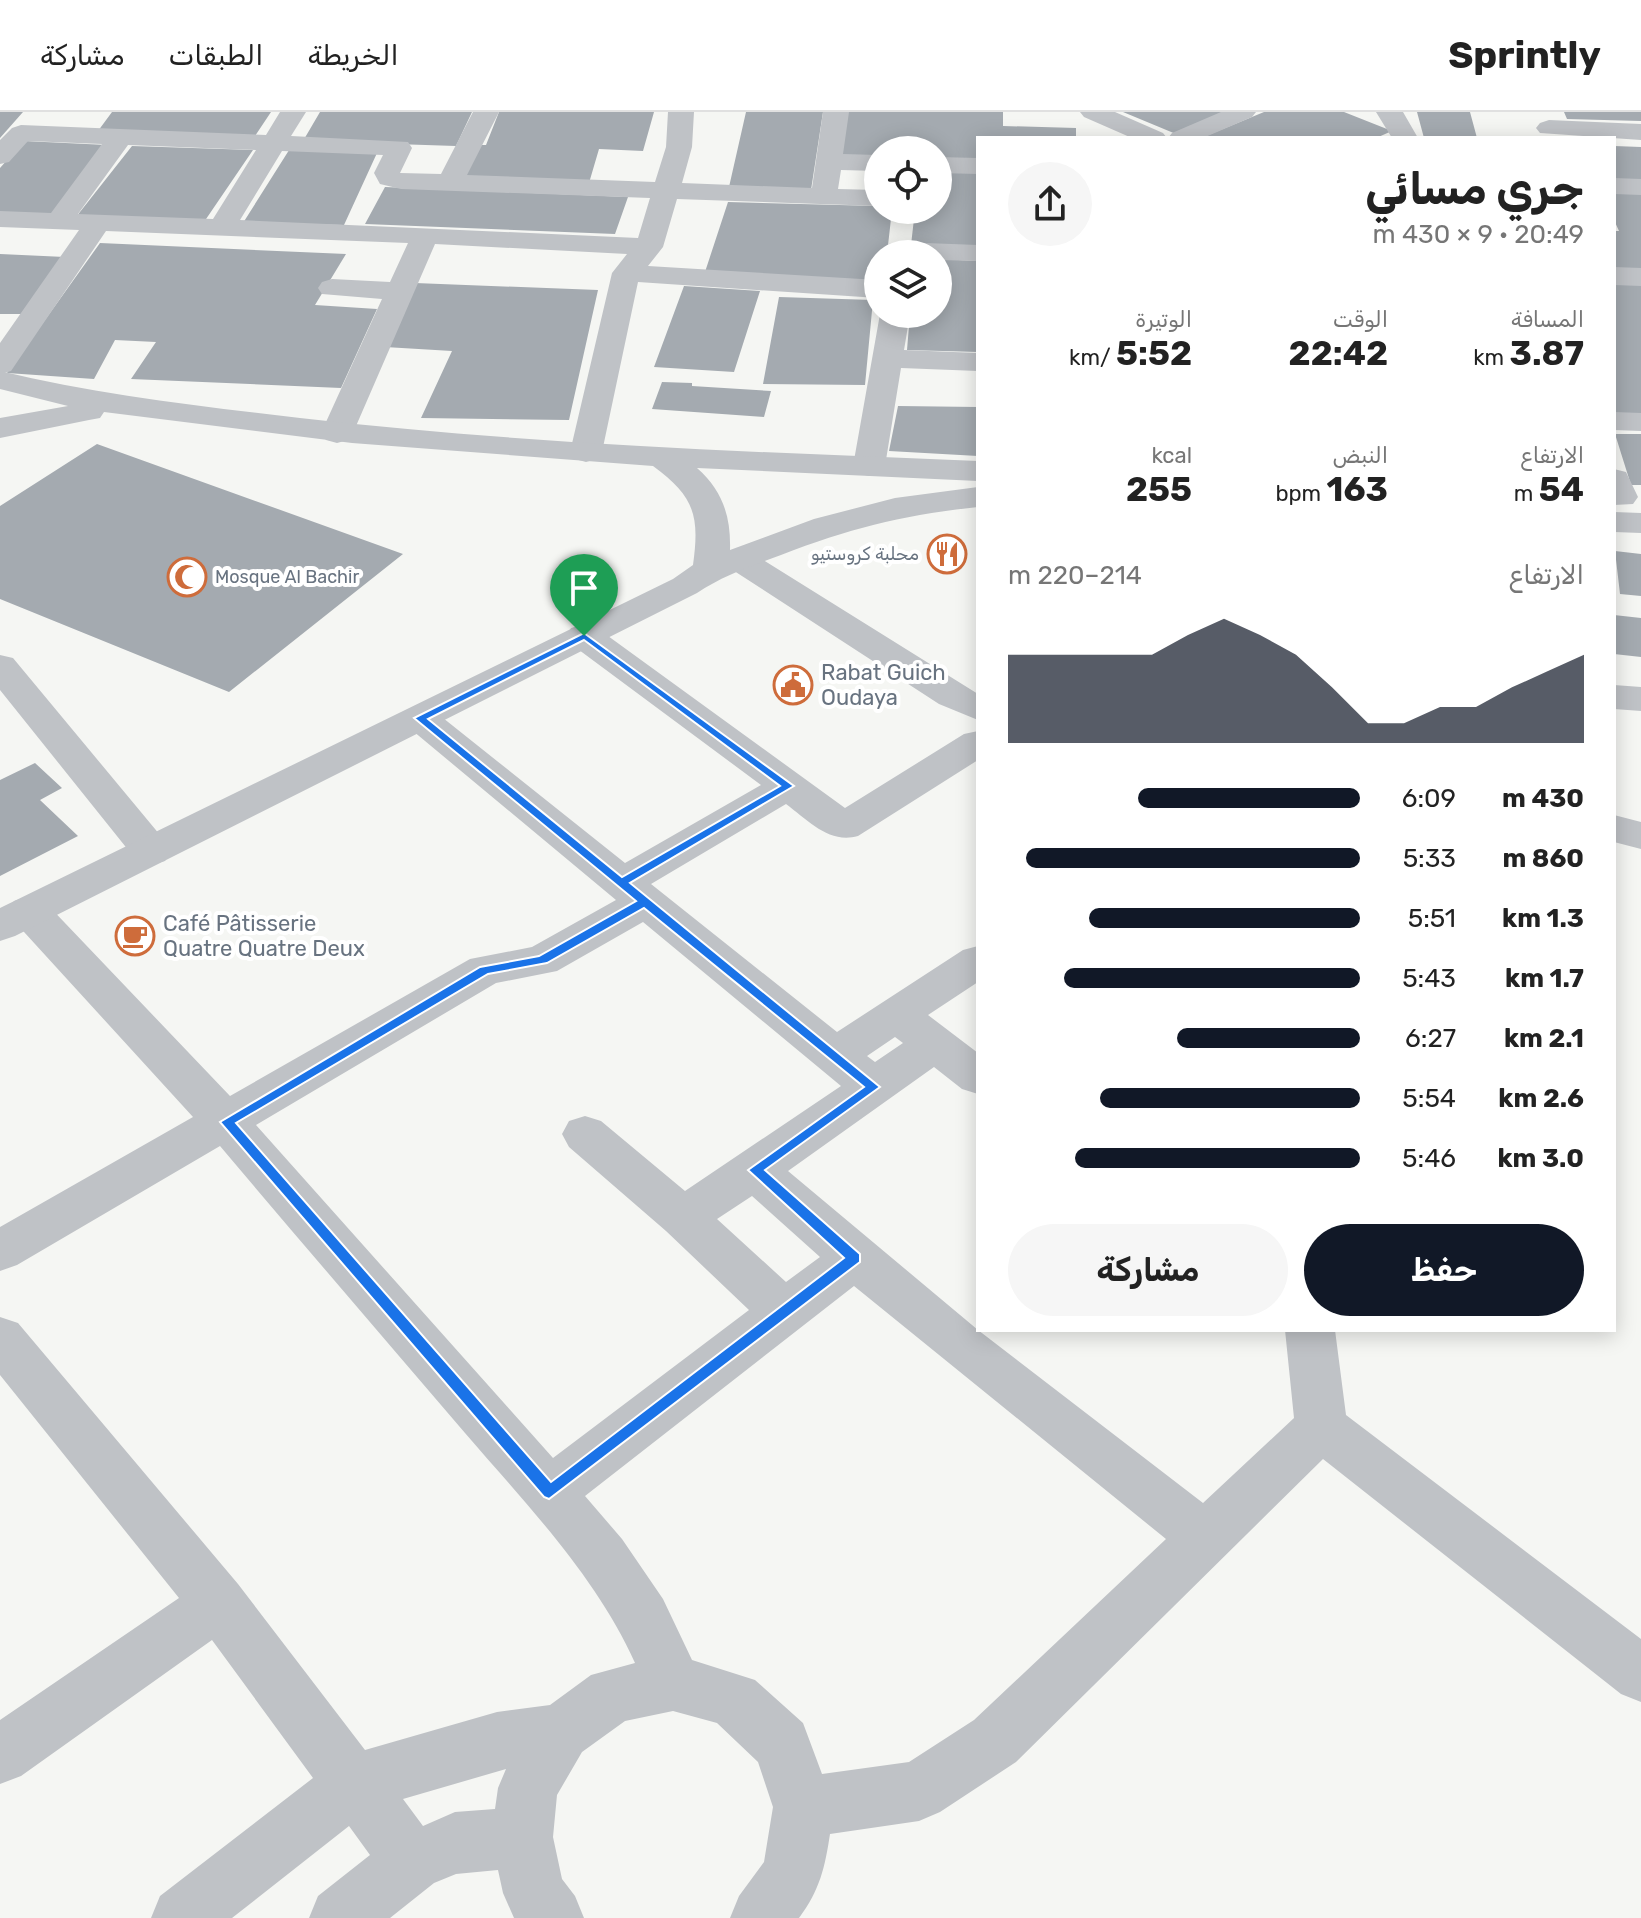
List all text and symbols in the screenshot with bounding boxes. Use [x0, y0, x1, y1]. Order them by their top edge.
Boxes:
text: Sprintly [1448, 32, 1601, 78]
text: مشاركة [40, 39, 124, 72]
text: الطبقات [168, 39, 263, 72]
text: الخريطة [307, 39, 399, 72]
map controls [864, 136, 952, 328]
button: locate [864, 136, 952, 224]
button: share [1008, 162, 1092, 246]
text: جري مسائي [1365, 163, 1584, 215]
text: 20:49 · 9 × 430 m [1372, 219, 1584, 250]
button: layers [864, 240, 952, 328]
text: الوتيرة [1135, 306, 1192, 333]
text: الوقت [1333, 306, 1388, 333]
text: المسافة [1511, 306, 1584, 333]
text: 5:52 [1116, 333, 1192, 374]
text: 22:42 [1289, 333, 1388, 374]
text: 3.87 [1510, 333, 1584, 374]
text: /km [1069, 344, 1116, 371]
text: km [1473, 344, 1510, 371]
text: kcal [1152, 442, 1192, 469]
text: النبض [1333, 442, 1388, 469]
text: الارتفاع [1521, 442, 1584, 469]
text: 255 [1126, 469, 1192, 510]
text: 163 [1327, 469, 1388, 510]
text: 54 [1539, 469, 1584, 510]
text: bpm [1275, 480, 1327, 507]
text: m [1514, 480, 1539, 507]
restaurant icon: محلبة كروستيو [926, 533, 968, 575]
place label: محلبة كروستيو [811, 543, 919, 565]
pin [550, 554, 618, 636]
mosque icon: Mosque Al Bachir [166, 556, 208, 598]
text: 214–220 m [1008, 560, 1142, 591]
text: الارتفاع [1509, 560, 1584, 591]
place label: Mosque Al Bachir [215, 566, 359, 588]
icon: arrive [562, 566, 606, 610]
place label: Rabat Guich Oudaya [821, 659, 946, 711]
public building icon: Rabat Guich Oudaya [772, 664, 814, 706]
text: 6:09 [1402, 783, 1456, 814]
text: 430 m [1502, 783, 1584, 814]
text: 5:33 [1403, 843, 1456, 874]
text: 860 m [1502, 843, 1584, 874]
text: 5:51 [1408, 903, 1456, 934]
text: 1.3 km [1502, 903, 1584, 934]
place label: Café Pâtisserie Quatre Quatre Deux [163, 910, 365, 962]
cafe icon: Café Pâtisserie Quatre Quatre Deux [114, 915, 156, 957]
text: 5:43 [1402, 963, 1456, 994]
text: 1.7 km [1505, 963, 1584, 994]
text: 6:27 [1405, 1023, 1456, 1054]
text: 2.1 km [1504, 1023, 1584, 1054]
text: 5:54 [1402, 1083, 1456, 1114]
text: 2.6 km [1498, 1083, 1584, 1114]
text: 5:46 [1402, 1143, 1456, 1174]
text: 3.0 km [1497, 1143, 1584, 1174]
button: مشاركة [1008, 1224, 1288, 1316]
button: حفظ [1304, 1224, 1584, 1316]

